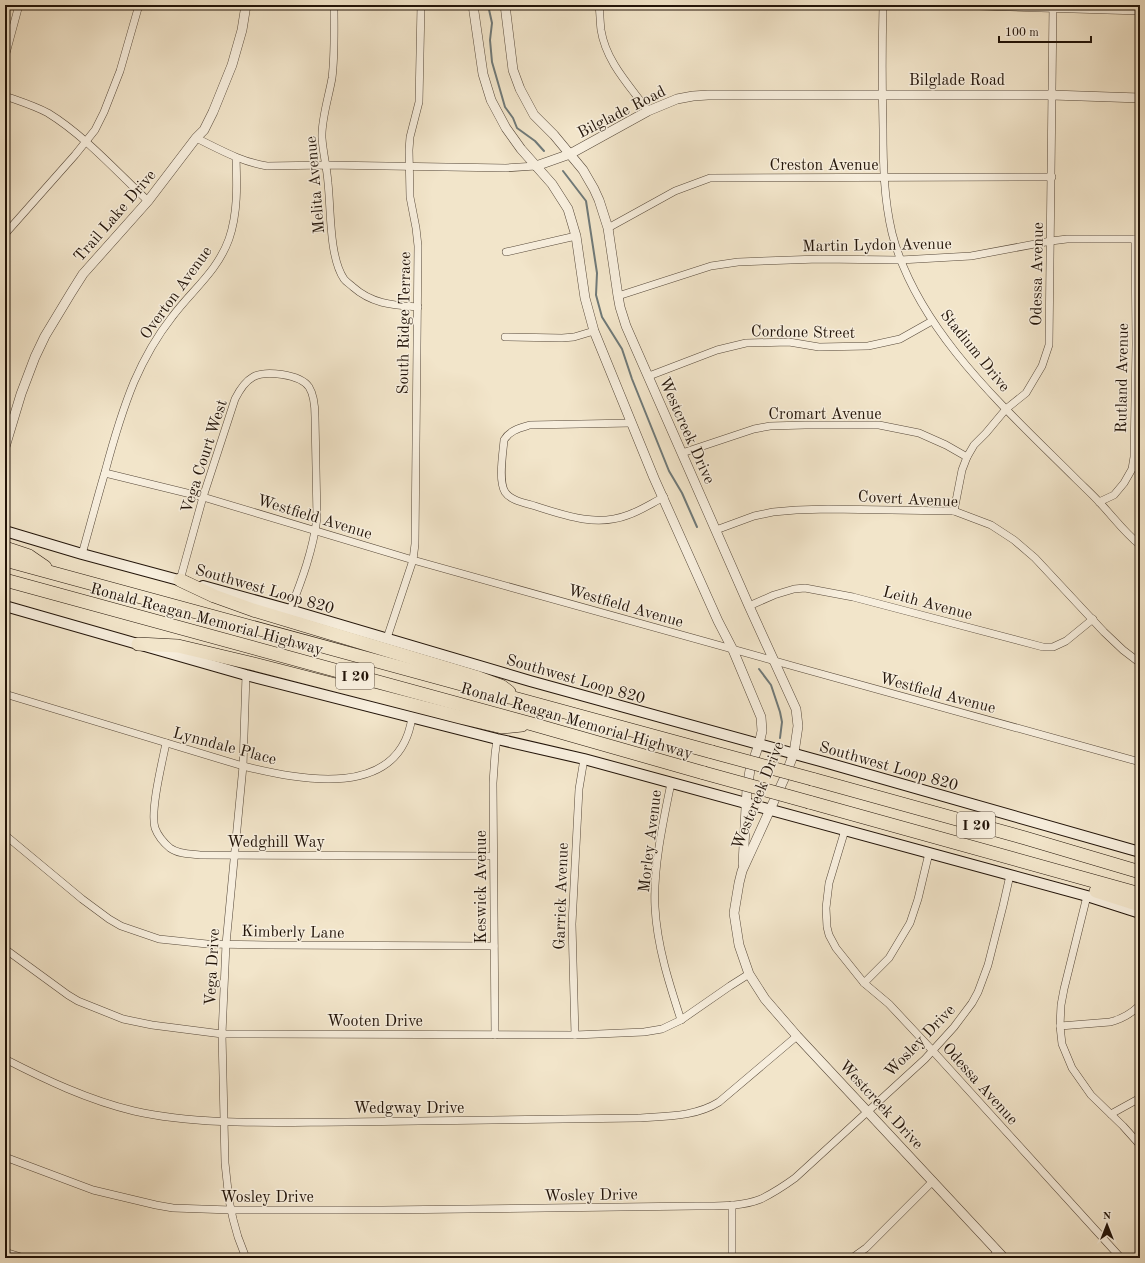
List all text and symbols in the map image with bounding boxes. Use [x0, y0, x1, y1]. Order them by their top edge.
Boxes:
scale bar [999, 18, 1091, 44]
text: 100 m [1005, 27, 1039, 39]
street label: Bilglade Road [909, 73, 1005, 89]
street label: Bilglade Road [575, 84, 668, 142]
street label: Melita Avenue [304, 135, 328, 234]
street label: Creston Avenue [769, 158, 879, 174]
street label: Trail Lake Drive [71, 167, 160, 265]
street label: Odessa Avenue [1029, 222, 1047, 326]
street label: Martin Lydon Avenue [802, 237, 952, 255]
street label: Overton Avenue [138, 244, 216, 343]
street label: South Ridge Terrace [396, 251, 414, 395]
street label: Stadium Drive [937, 307, 1012, 395]
street label: Rutland Avenue [1114, 323, 1132, 433]
street label: Cordone Street [751, 324, 856, 342]
street label: Westcreek Drive [655, 375, 717, 487]
street label: Vega Court West [179, 397, 231, 515]
street label: Cromart Avenue [768, 407, 882, 423]
street label: Covert Avenue [857, 489, 959, 511]
street label: Westfield Avenue [255, 493, 374, 543]
street label: Southwest Loop 820 [193, 562, 336, 617]
street label: Ronald Reagan Memorial Highway [88, 581, 325, 659]
street label: Westfield Avenue [566, 583, 685, 631]
street label: Leith Avenue [881, 584, 974, 624]
street label: Southwest Loop 820 [504, 652, 647, 707]
road number: I 20 [336, 663, 374, 689]
street label: Westfield Avenue [878, 671, 997, 717]
street label: Ronald Reagan Memorial Highway [459, 681, 695, 763]
street label: Lynndale Place [171, 725, 278, 768]
street label: Westcreek Drive [730, 739, 788, 852]
street label: Southwest Loop 820 [817, 739, 960, 794]
street label: Morley Avenue [637, 789, 665, 894]
road number: I 20 [957, 812, 995, 838]
street label: Keswick Avenue [474, 830, 490, 944]
street label: Wedghill Way [227, 835, 326, 851]
street label: Garrick Avenue [552, 842, 572, 950]
street label: Kimberly Lane [241, 924, 345, 942]
street label: Vega Drive [203, 928, 223, 1006]
street label: Wosley Drive [882, 1002, 959, 1081]
street label: Wooten Drive [327, 1014, 423, 1030]
street label: Odessa Avenue [939, 1040, 1020, 1128]
street label: Westcreek Drive [835, 1058, 926, 1153]
street label: Wedgway Drive [354, 1101, 464, 1117]
street label: Wosley Drive [544, 1187, 638, 1205]
street label: Wosley Drive [220, 1190, 314, 1206]
north arrow [1087, 1205, 1127, 1245]
text: N [1103, 1211, 1112, 1222]

